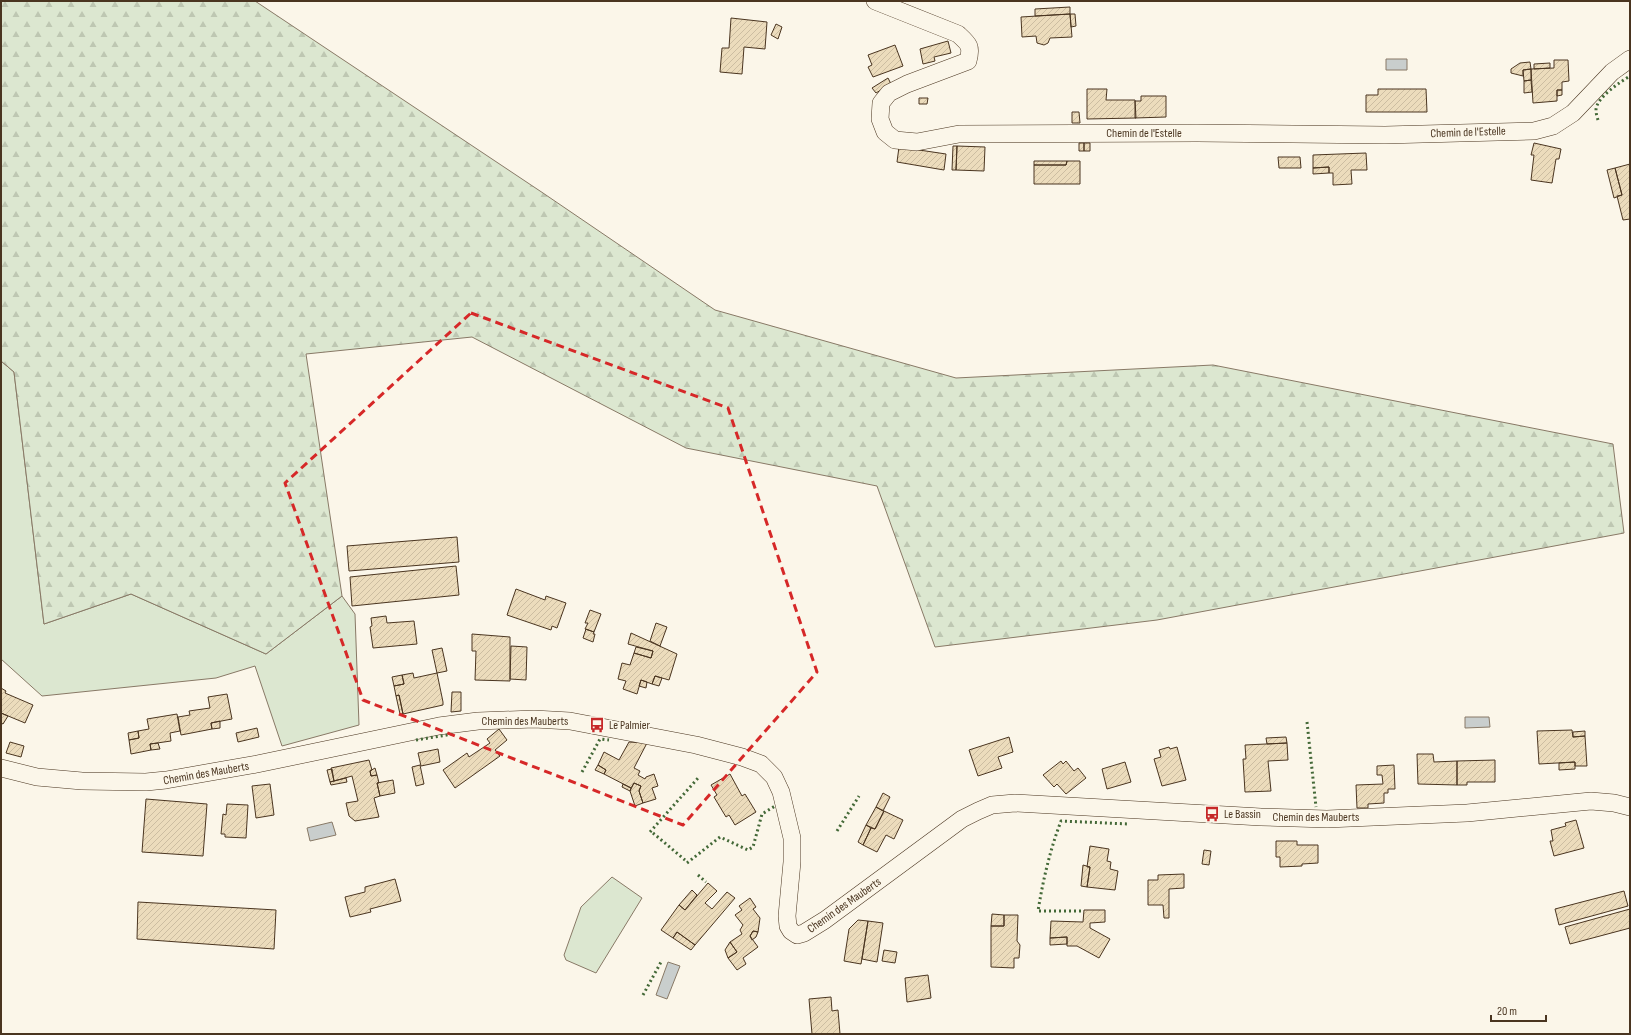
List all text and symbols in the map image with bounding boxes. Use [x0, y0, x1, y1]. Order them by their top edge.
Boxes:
street label: Chemin de l'Estelle [1430, 124, 1506, 141]
street label: Chemin de l'Estelle [1106, 126, 1182, 141]
street label: Chemin des Mauberts [482, 714, 568, 729]
bus stop icon: Le Palmier [588, 716, 606, 734]
place label: Le Palmier [609, 718, 651, 733]
street label: Chemin des Mauberts [162, 759, 250, 788]
bus stop icon: Le Bassin [1203, 805, 1221, 823]
place label: Le Bassin [1224, 807, 1261, 822]
street label: Chemin des Mauberts [1273, 810, 1359, 825]
street label: Chemin des Mauberts [804, 874, 884, 936]
scale bar [1491, 997, 1546, 1023]
text: 20 m [1497, 1004, 1517, 1019]

